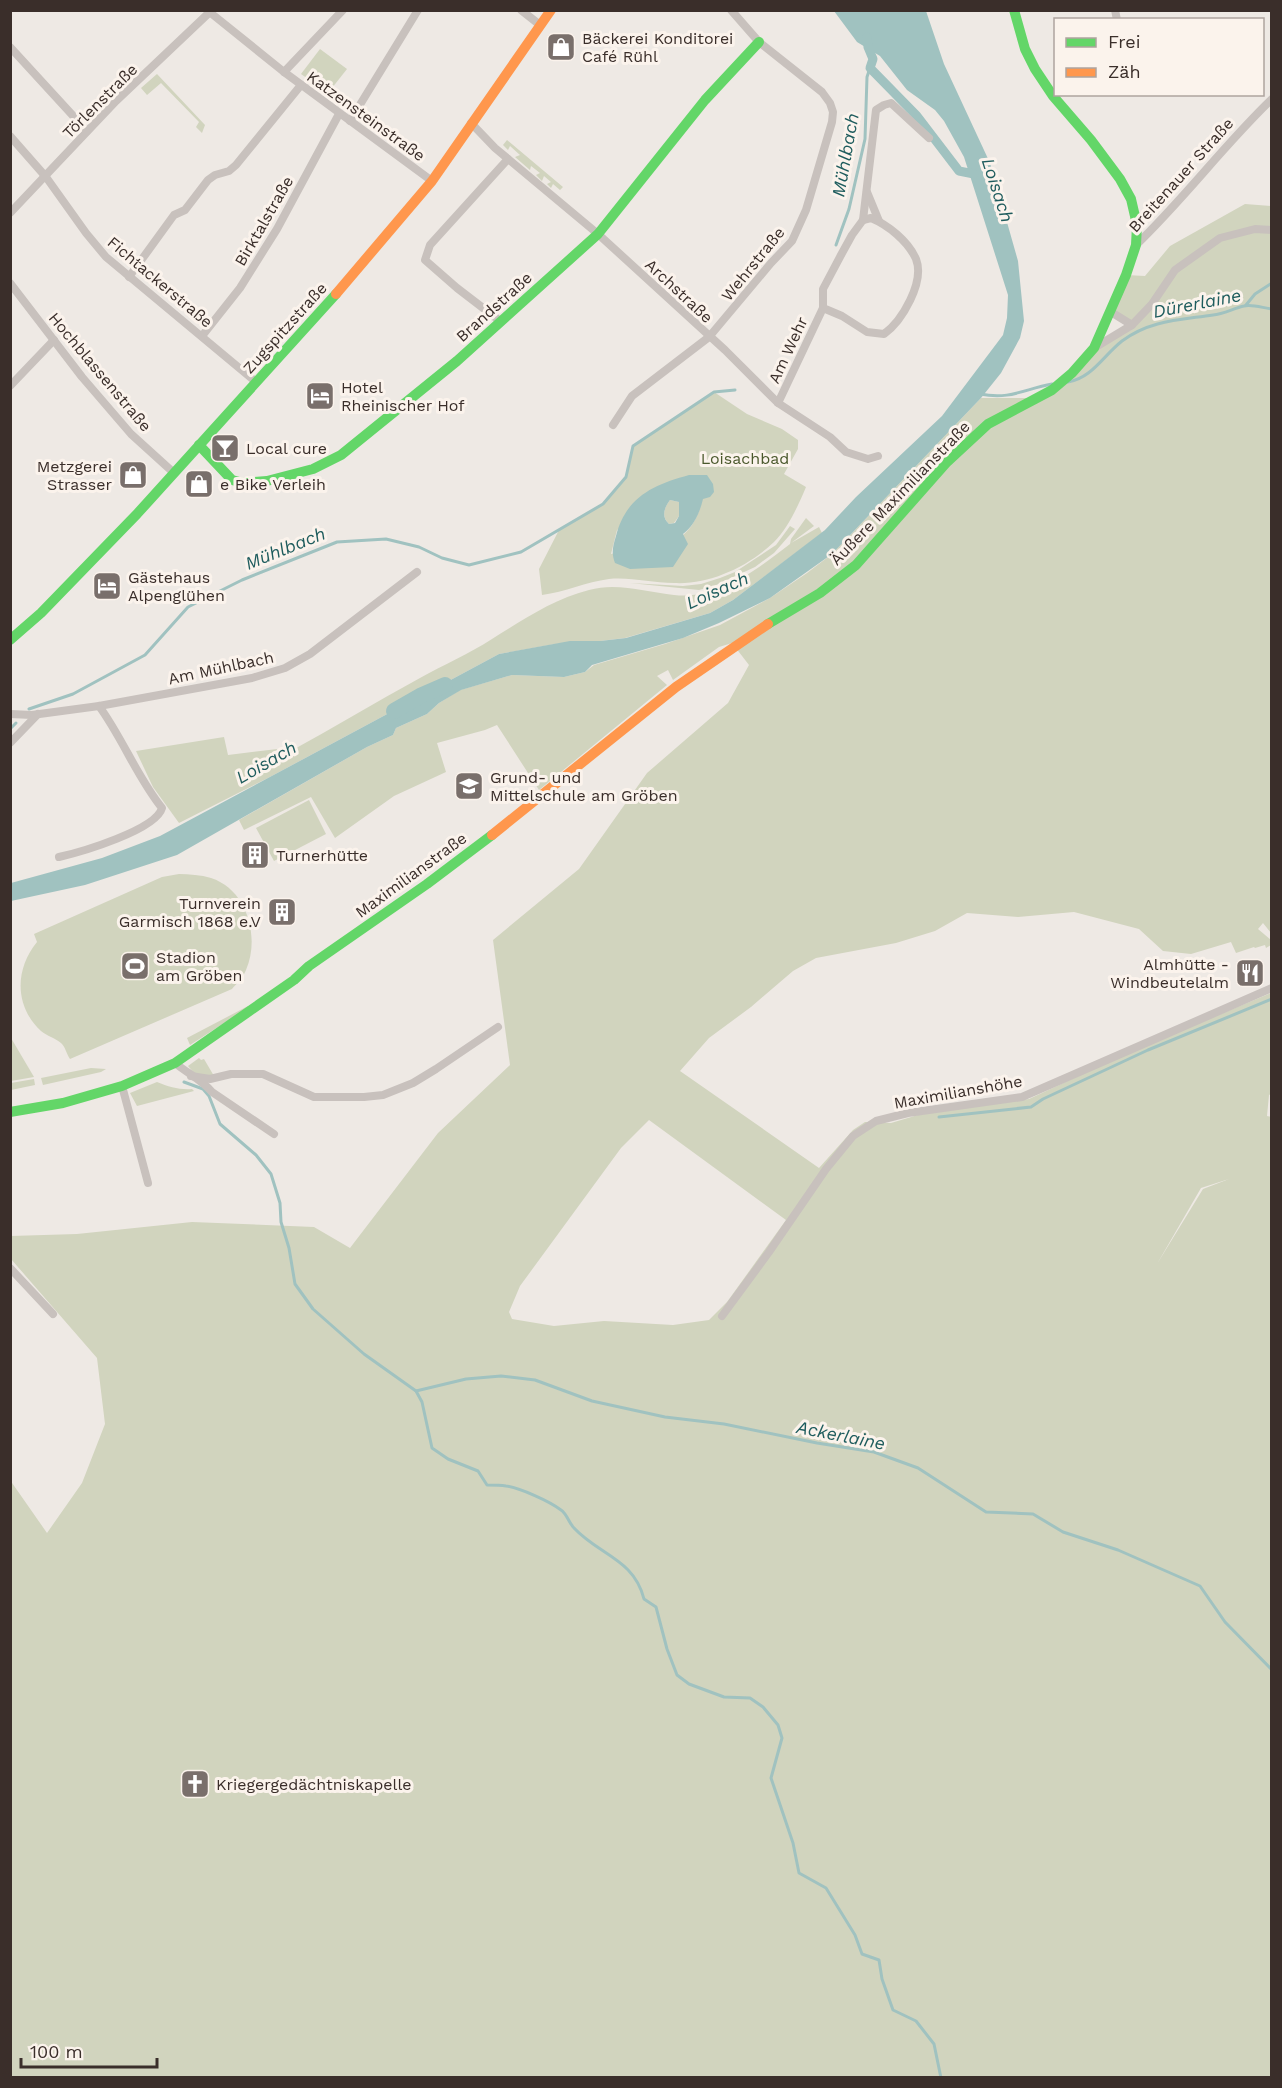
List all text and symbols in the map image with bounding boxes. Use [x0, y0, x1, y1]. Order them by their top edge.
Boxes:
legend [1054, 18, 1264, 96]
place label: Bäckerei Konditorei Café Rühl [582, 29, 733, 66]
shop icon: Bäckerei Konditorei Café Rühl [545, 31, 577, 63]
text: Frei [1108, 31, 1140, 52]
street label: Törlenstraße [59, 60, 141, 142]
text: Zäh [1108, 61, 1141, 82]
street label: Katzensteinstraße [303, 67, 429, 165]
water label: Mühlbach [827, 111, 863, 199]
street label: Breitenauer Straße [1125, 114, 1237, 236]
water label: Loisach [978, 155, 1018, 225]
street label: Birktalstraße [231, 173, 297, 269]
street label: Wehrstraße [717, 223, 789, 305]
street label: Fichtackerstraße [104, 233, 216, 331]
street label: Archstraße [641, 255, 717, 327]
street label: Brandstraße [452, 268, 536, 346]
street label: Zugspitzstraße [239, 279, 331, 377]
water label: Dürerlaine [1151, 284, 1243, 322]
street label: Hochblassenstraße [45, 309, 155, 435]
street label: Am Wehr [764, 313, 812, 386]
place label: Hotel Rheinischer Hof [341, 378, 465, 415]
hotel icon: Hotel Rheinischer Hof [304, 380, 336, 412]
street label: Äußere Maximilianstraße [826, 417, 974, 569]
bar icon: Local cure [209, 432, 241, 464]
place label: Local cure [246, 439, 327, 458]
park label: Loisachbad [701, 449, 789, 468]
place label: Metzgerei Strasser [37, 457, 112, 494]
shop icon: Metzgerei Strasser [117, 459, 149, 491]
shop icon: e Bike Verleih [183, 468, 215, 500]
place label: e Bike Verleih [220, 475, 326, 494]
water label: Mühlbach [242, 522, 328, 574]
water label: Loisach [683, 567, 751, 613]
place label: Gästehaus Alpenglühen [128, 568, 225, 605]
hotel icon: Gästehaus Alpenglühen [91, 570, 123, 602]
street label: Am Mühlbach [166, 648, 276, 688]
water label: Loisach [232, 736, 300, 788]
place label: Grund- und Mittelschule am Gröben [490, 768, 678, 805]
school or university icon: Grund- und Mittelschule am Gröben [453, 770, 485, 802]
street label: Maximilianstraße [352, 828, 470, 922]
building icon: Turnerhütte [239, 839, 271, 871]
place label: Turnerhütte [276, 846, 368, 865]
place label: Turnverein Garmisch 1868 e.V [119, 894, 261, 931]
building icon: Turnverein Garmisch 1868 e.V [266, 896, 298, 928]
place label: Stadion am Gröben [156, 948, 242, 985]
sports icon: Stadion am Gröben [119, 950, 151, 982]
place label: Almhütte - Windbeutelalm [1110, 955, 1229, 992]
restaurant icon: Almhütte - Windbeutelalm [1234, 957, 1266, 989]
street label: Maximilianshöhe [892, 1071, 1024, 1113]
water label: Ackerlaine [794, 1416, 887, 1454]
church icon: Kriegergedächtniskapelle [179, 1768, 211, 1800]
place label: Kriegergedächtniskapelle [216, 1775, 412, 1794]
scale bar [21, 2031, 158, 2069]
text: 100 m [30, 2041, 83, 2062]

